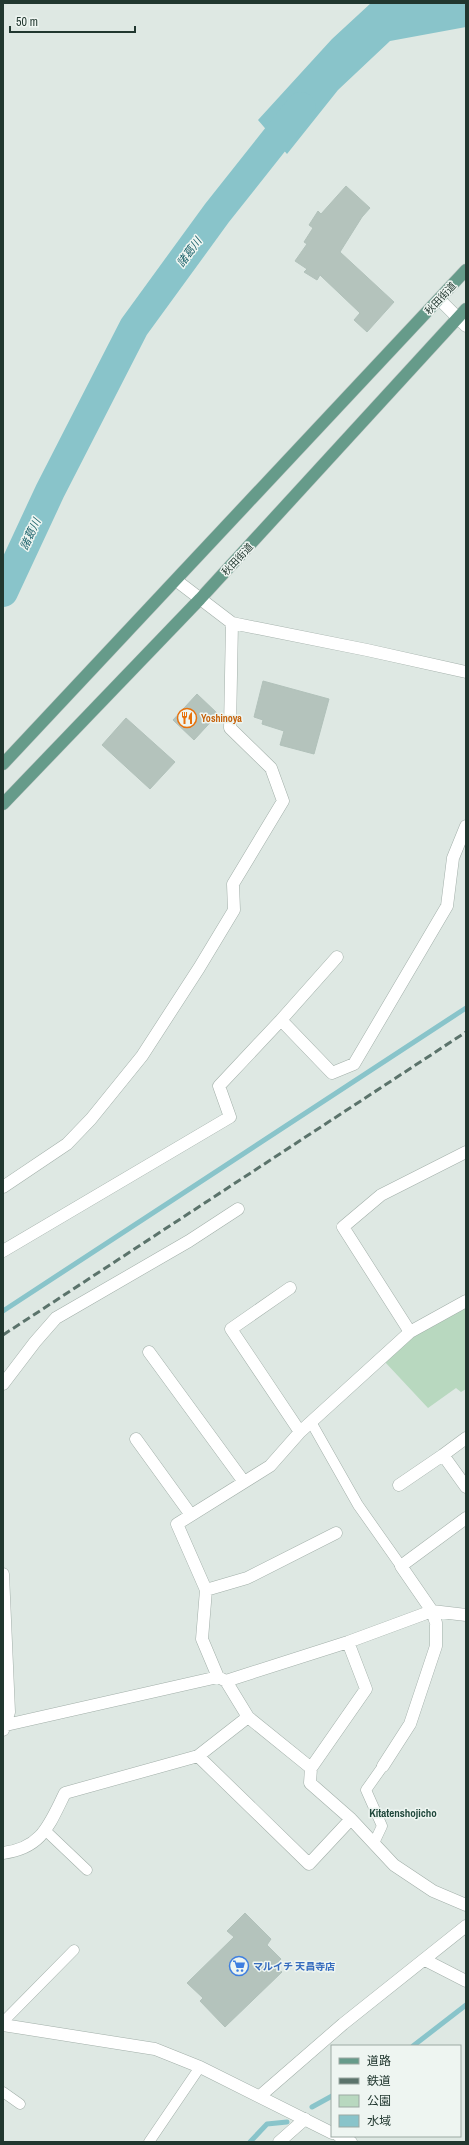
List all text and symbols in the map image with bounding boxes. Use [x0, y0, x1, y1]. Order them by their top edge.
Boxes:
scale bar [10, 8, 135, 34]
text: 50 m [16, 14, 38, 30]
water label: 諸葛川 [174, 234, 205, 269]
street label: 秋田街道 [422, 279, 459, 317]
water label: 諸葛川 [17, 515, 44, 552]
street label: 秋田街道 [219, 540, 256, 578]
restaurant icon: Yoshinoya [176, 707, 198, 729]
place label: Yoshinoya [201, 712, 242, 725]
district label: Kitatenshojicho [369, 1806, 437, 1820]
supermarket icon: マルイチ 天昌寺店 [228, 1955, 250, 1977]
place label: マルイチ 天昌寺店 [253, 1960, 335, 1973]
legend [331, 2045, 461, 2137]
text: 道路 [367, 2053, 391, 2069]
text: 鉄道 [367, 2073, 391, 2089]
text: 公園 [367, 2093, 391, 2109]
text: 水域 [367, 2113, 391, 2129]

